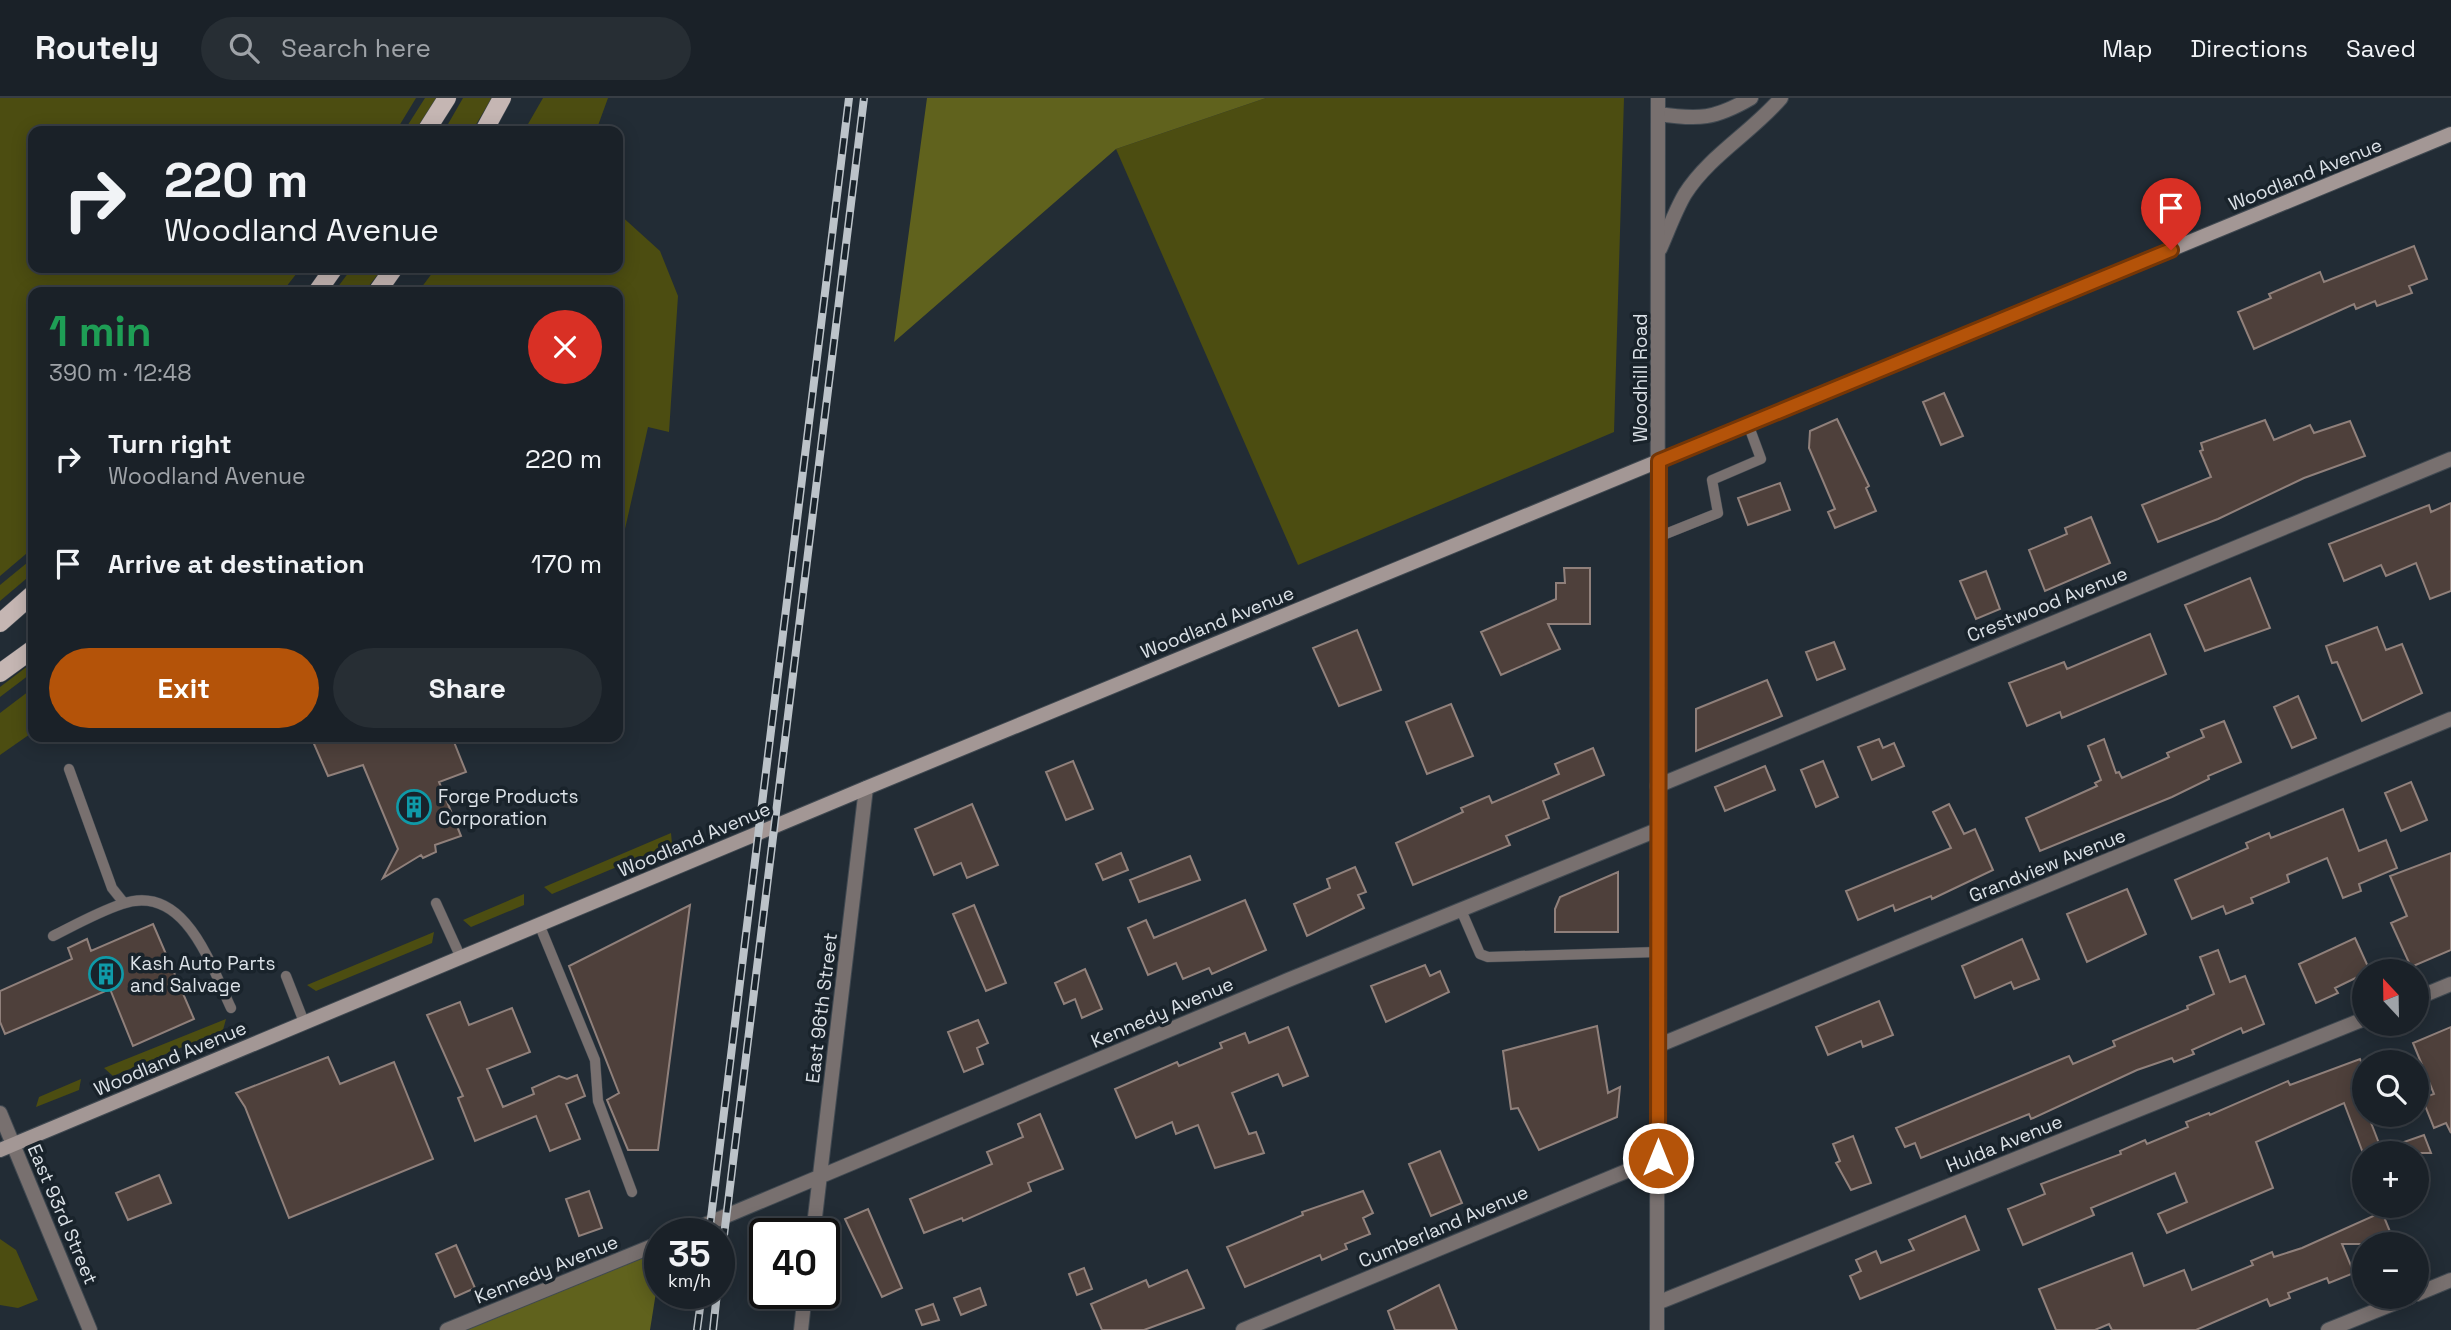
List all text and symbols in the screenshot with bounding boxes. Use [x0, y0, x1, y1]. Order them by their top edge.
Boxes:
search box [201, 17, 691, 80]
text: Routely [35, 27, 159, 69]
icon: search [225, 29, 263, 67]
text: Search here [281, 31, 431, 65]
text: Map [2102, 33, 2152, 64]
text: Directions [2190, 33, 2308, 64]
text: Saved [2346, 33, 2416, 64]
street label: Woodland Avenue [2225, 132, 2386, 217]
text: 220 m [164, 149, 308, 211]
icon: right [49, 154, 140, 245]
pin [2141, 178, 2201, 250]
icon: arrive [2152, 189, 2190, 227]
text: Woodland Avenue [164, 210, 439, 250]
text: 1 min [49, 305, 152, 358]
button: close [528, 310, 602, 384]
street label: Woodhill Road [1628, 313, 1653, 443]
text: 390 m · 12:48 [49, 358, 192, 388]
text: Turn right [108, 427, 232, 461]
icon: right [49, 440, 87, 478]
text: 220 m [525, 442, 602, 476]
text: Woodland Avenue [108, 461, 306, 491]
icon: arrive [49, 545, 87, 583]
text: Arrive at destination [108, 547, 365, 581]
text: 170 m [531, 547, 602, 581]
street label: Crestwood Avenue [1963, 561, 2131, 648]
street label: Woodland Avenue [1137, 580, 1298, 665]
button: Exit [49, 648, 319, 728]
button: Share [333, 648, 602, 728]
place label: Forge Products Corporation [438, 784, 579, 831]
building icon: Forge Products Corporation [395, 788, 433, 826]
street label: Woodland Avenue [614, 796, 774, 883]
street label: Grandview Avenue [1965, 823, 2129, 908]
street label: East 96th Street [800, 931, 843, 1085]
place label: Kash Auto Parts and Salvage [130, 951, 275, 998]
building icon: Kash Auto Parts and Salvage [87, 955, 125, 993]
north arrow [2352, 959, 2429, 1036]
map controls [2352, 959, 2429, 1309]
street label: Kennedy Avenue [1087, 971, 1237, 1054]
street label: Woodland Avenue [90, 1015, 250, 1102]
button: search [2352, 1050, 2429, 1127]
street label: Hulda Avenue [1942, 1109, 2066, 1178]
position arrow [1621, 1121, 1695, 1195]
street label: East 93rd Street [22, 1140, 103, 1288]
button: + [2352, 1141, 2429, 1218]
street label: Cumberland Avenue [1355, 1179, 1532, 1274]
speed limit sign: 40 [749, 1218, 840, 1309]
street label: Kennedy Avenue [471, 1229, 622, 1310]
text: 35 [668, 1232, 711, 1276]
button: − [2352, 1232, 2429, 1309]
text: km/h [668, 1269, 711, 1292]

